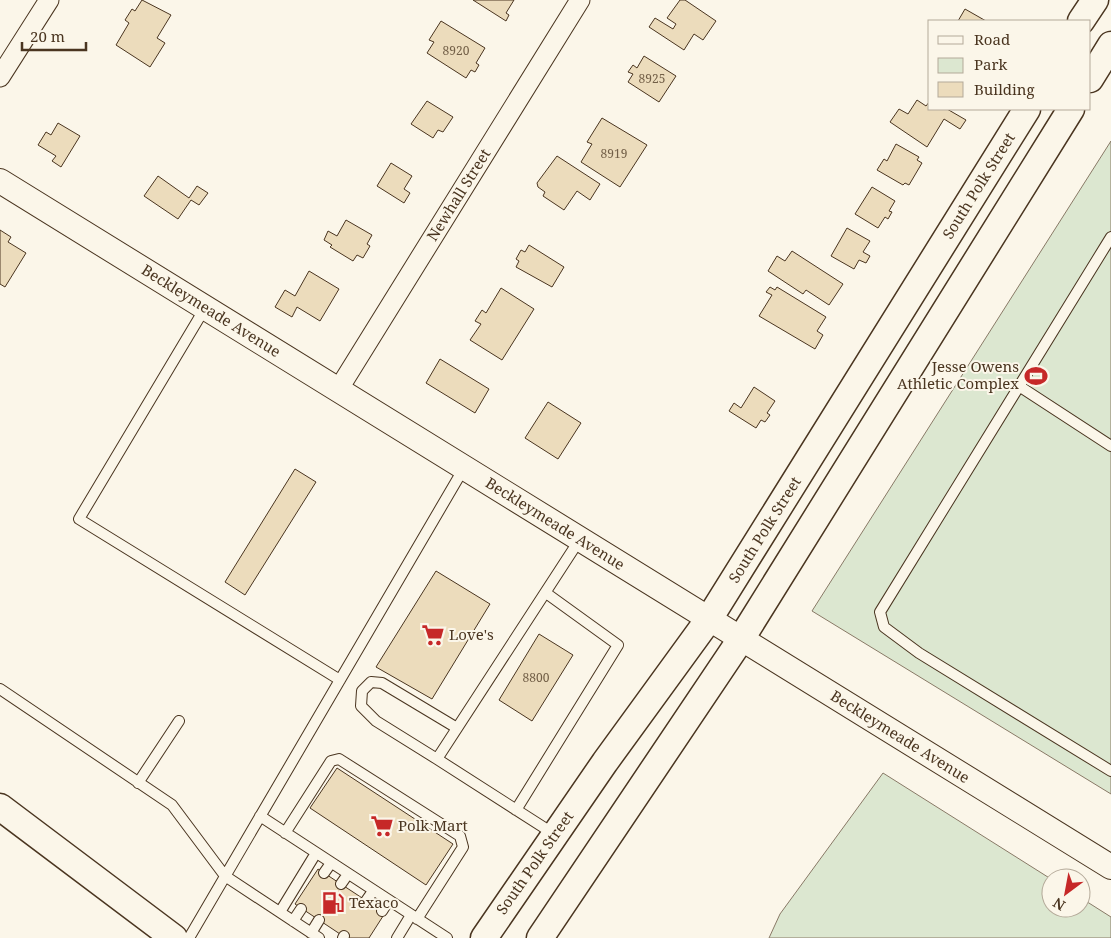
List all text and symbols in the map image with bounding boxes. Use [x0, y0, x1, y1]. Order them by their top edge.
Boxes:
scale bar [22, 20, 86, 52]
legend [928, 20, 1091, 110]
text: 20 m [30, 26, 65, 46]
text: Road [974, 29, 1010, 49]
house number: 8920 [443, 42, 470, 59]
text: Park [974, 54, 1008, 74]
house number: 8925 [639, 70, 665, 87]
text: Building [974, 79, 1035, 99]
street label: South Polk Street [937, 128, 1019, 242]
street label: Newhall Street [422, 144, 495, 244]
house number: 8919 [601, 145, 627, 162]
street label: Beckleymeade Avenue [138, 259, 285, 361]
place label: Jesse Owens Athletic Complex [897, 356, 1019, 393]
sports icon: Jesse Owens Athletic Complex [1023, 363, 1049, 389]
street label: Beckleymeade Avenue [482, 472, 629, 574]
street label: South Polk Street [723, 472, 805, 586]
supermarket icon: Love's [420, 622, 446, 648]
place label: Love's [449, 624, 494, 644]
house number: 8800 [523, 669, 550, 686]
street label: Beckleymeade Avenue [827, 685, 974, 787]
street label: South Polk Street [491, 807, 577, 918]
supermarket icon: Polk Mart [369, 813, 395, 839]
place label: Polk Mart [398, 815, 468, 835]
north arrow [1041, 868, 1091, 918]
fuel station icon: Texaco [320, 890, 346, 916]
place label: Texaco [349, 892, 399, 912]
text: N [1049, 893, 1069, 915]

